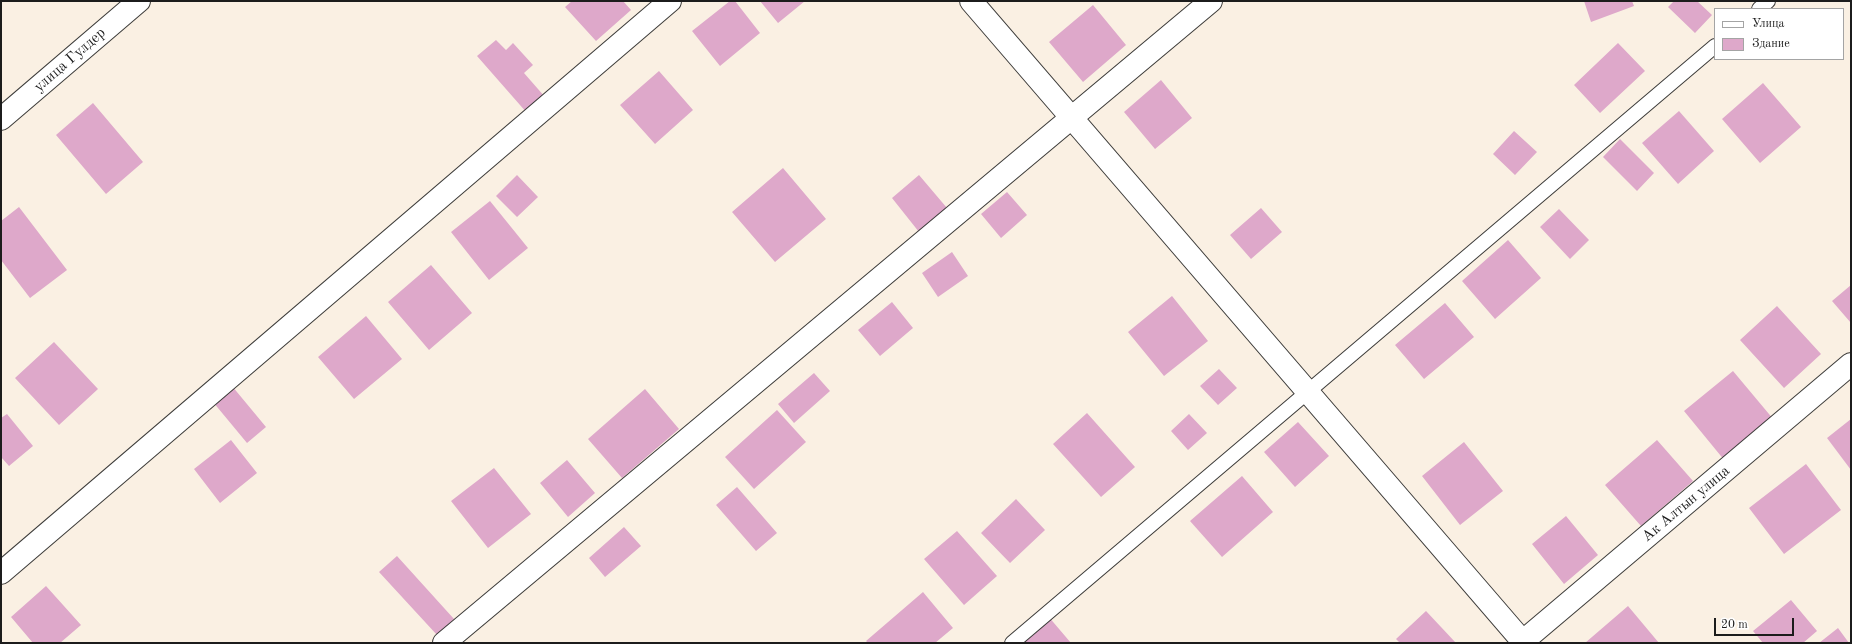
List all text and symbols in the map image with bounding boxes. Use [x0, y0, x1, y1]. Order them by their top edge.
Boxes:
legend [1714, 8, 1844, 60]
text: Улица [1752, 18, 1785, 30]
street label: улица Гулдер [31, 24, 109, 96]
text: Здание [1752, 38, 1790, 50]
street label: Ак Алтын улица [1638, 462, 1734, 546]
scale bar [1716, 610, 1796, 636]
text: 20 m [1721, 619, 1748, 631]

